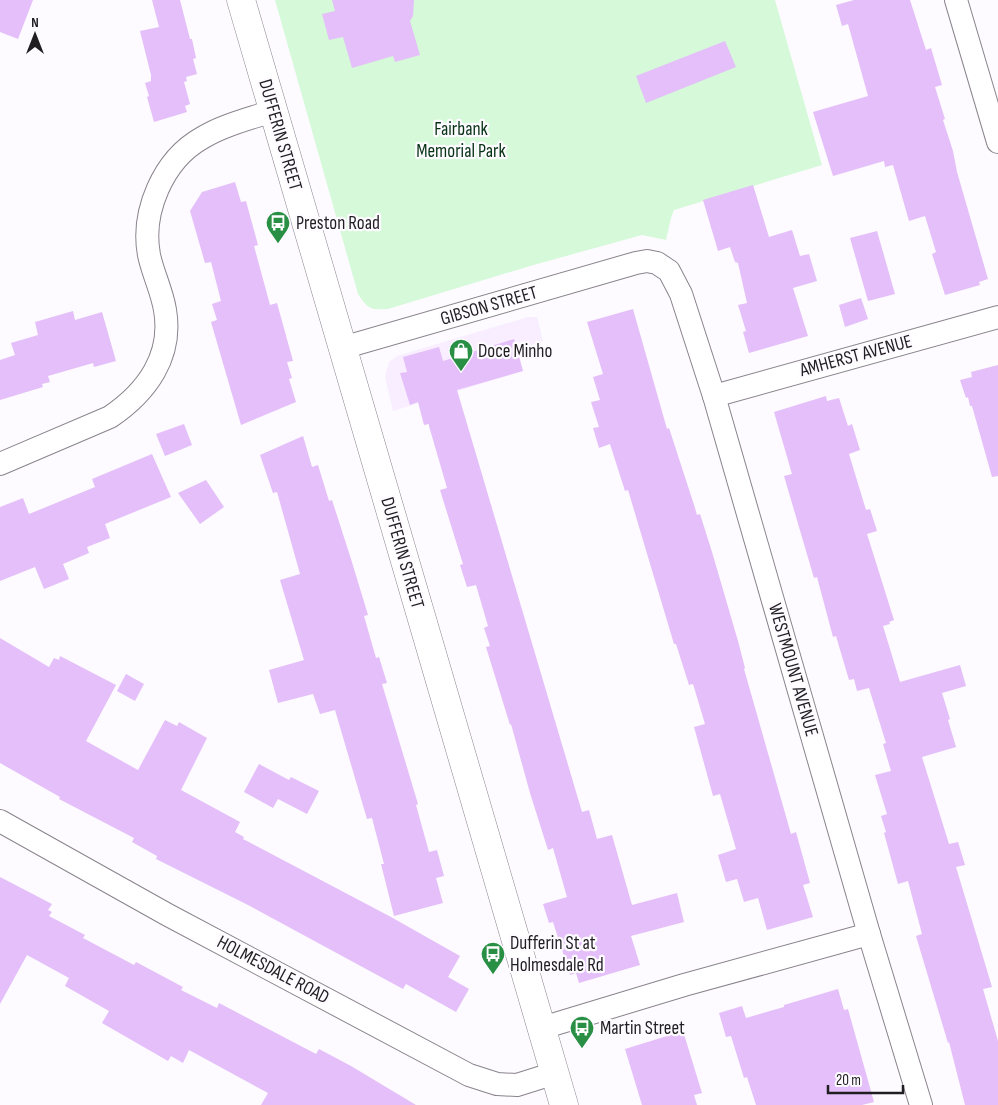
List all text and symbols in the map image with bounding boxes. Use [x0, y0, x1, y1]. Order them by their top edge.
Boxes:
north arrow [10, 10, 60, 60]
text: N [31, 14, 39, 31]
street label: DUFFERIN STREET [253, 77, 307, 194]
park label: Fairbank Memorial Park [416, 118, 507, 163]
bus stop icon: Preston Road [265, 210, 291, 244]
place label: Preston Road [296, 212, 380, 235]
street label: GIBSON STREET [438, 281, 540, 331]
street label: AMHERST AVENUE [796, 330, 915, 382]
shop icon: Doce Minho [448, 338, 474, 372]
place label: Doce Minho [478, 340, 552, 363]
street label: DUFFERIN STREET [375, 495, 429, 612]
street label: WESTMOUNT AVENUE [763, 601, 823, 739]
street label: HOLMESDALE ROAD [213, 931, 333, 1009]
place label: Dufferin St at Holmesdale Rd [510, 932, 604, 977]
bus stop icon: Dufferin St at Holmesdale Rd [480, 941, 506, 975]
bus stop icon: Martin Street [569, 1015, 595, 1049]
place label: Martin Street [600, 1017, 685, 1040]
scale bar [828, 1062, 903, 1094]
text: 20 m [836, 1071, 861, 1090]

